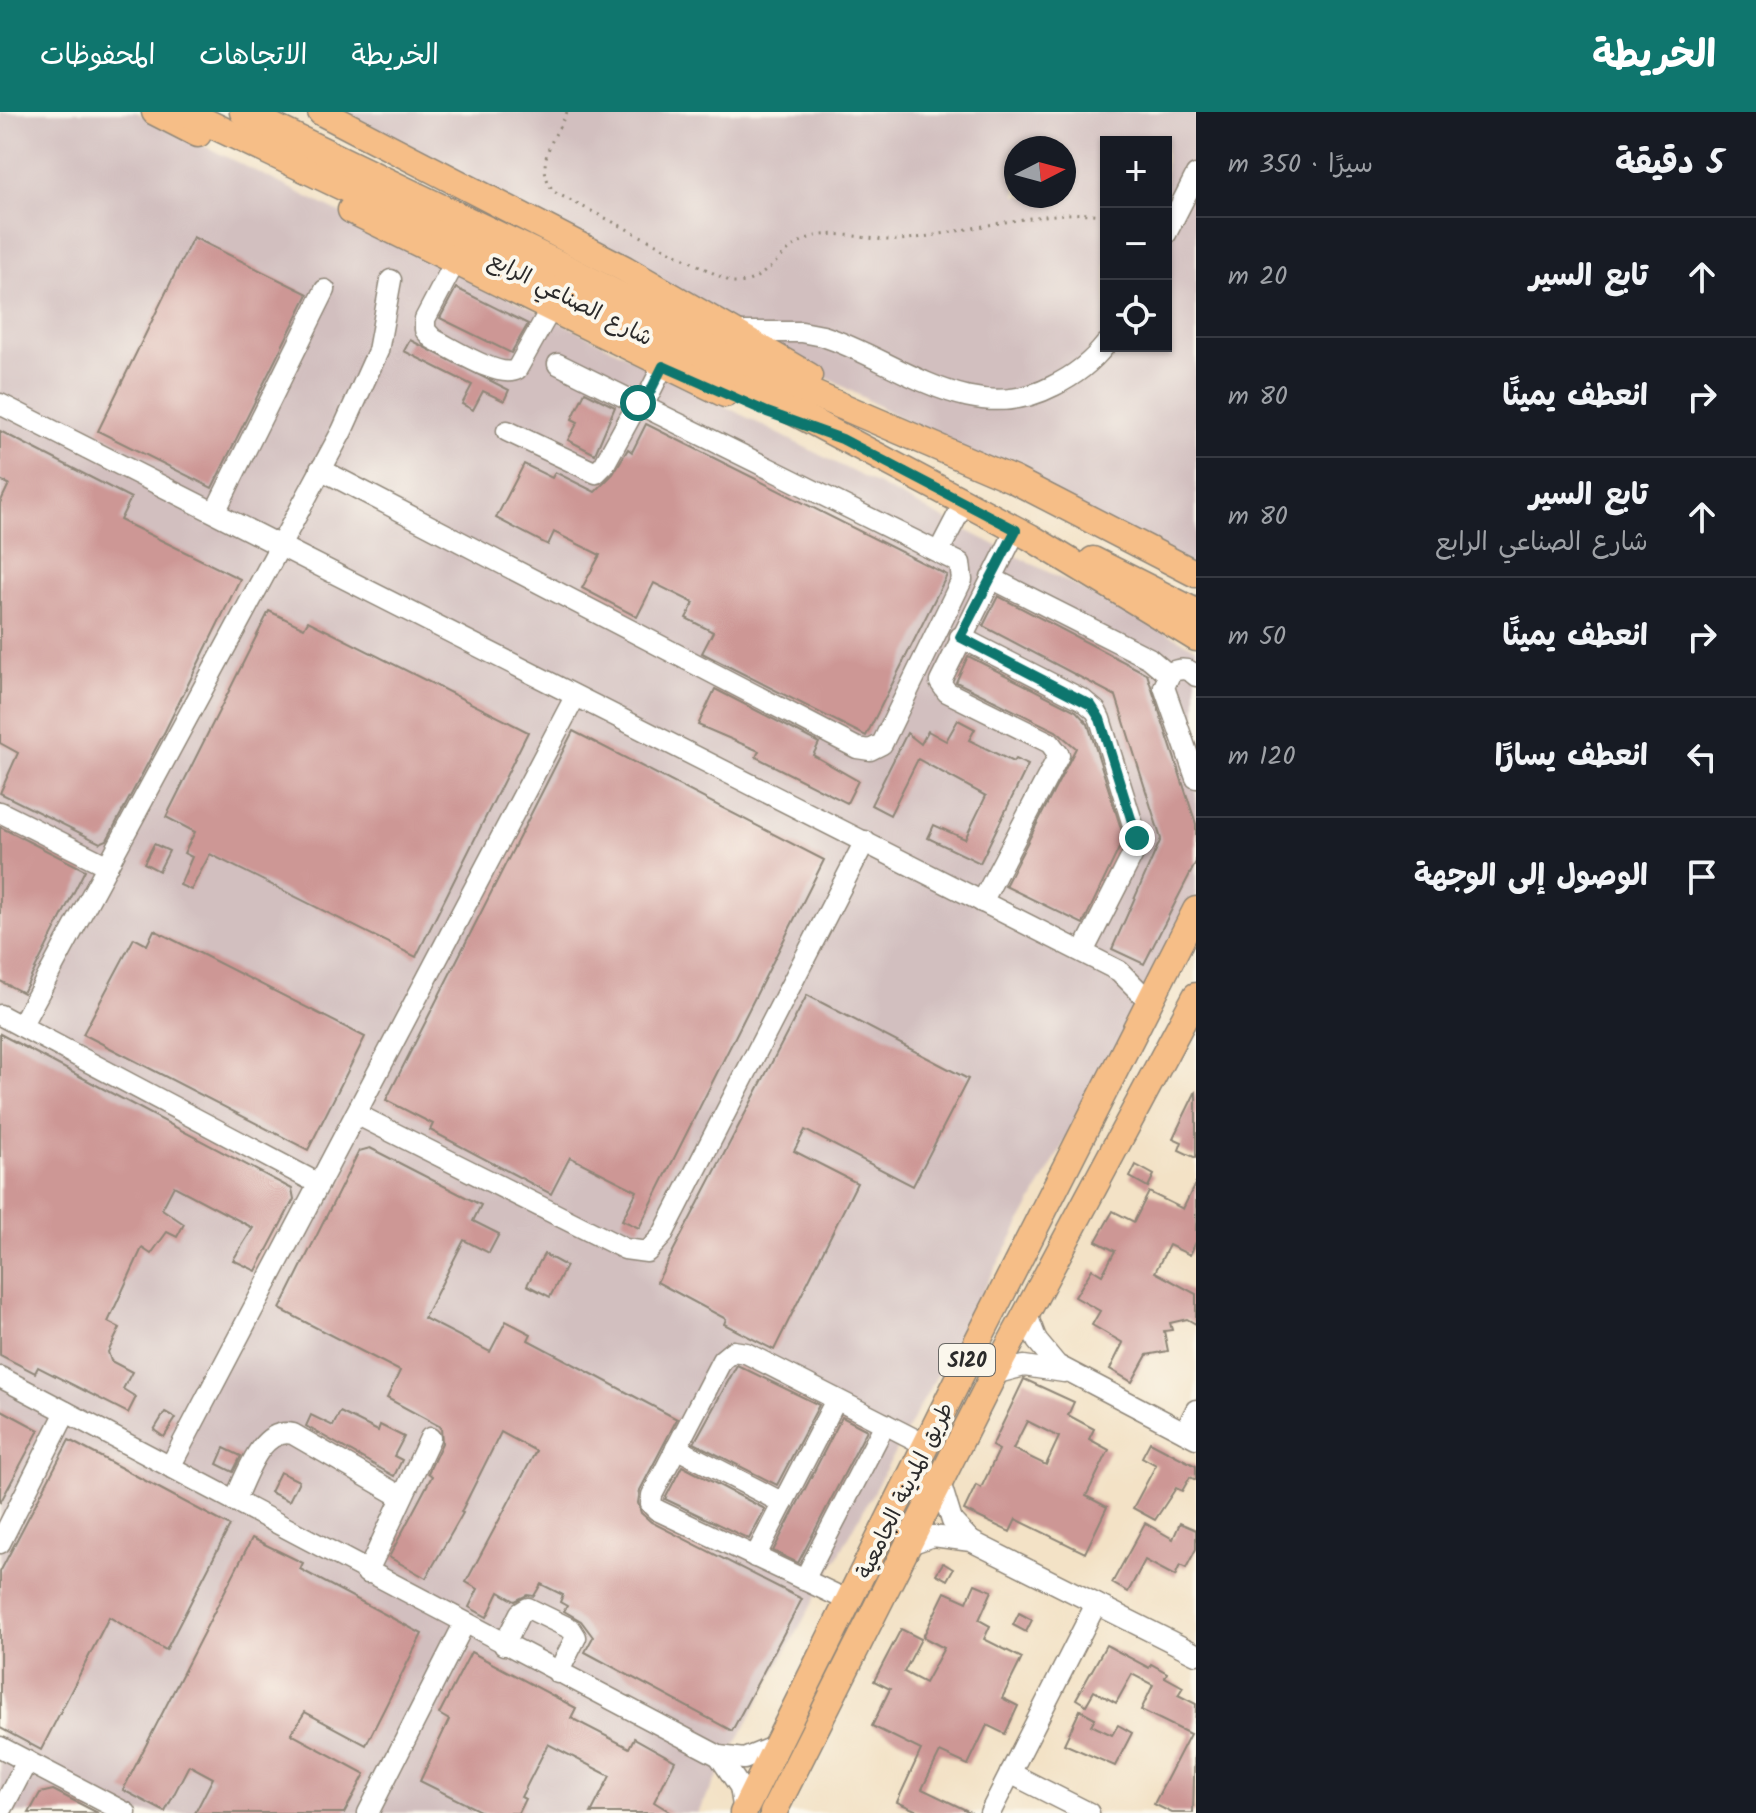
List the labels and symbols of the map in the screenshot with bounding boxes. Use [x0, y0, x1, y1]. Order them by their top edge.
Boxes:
north arrow [1004, 136, 1076, 208]
street label: شارع الصناعي الرابع [482, 244, 658, 357]
route start [620, 385, 656, 421]
route end [1119, 820, 1155, 856]
road number: S120 [939, 1344, 995, 1376]
street label: طريق المدينة الجامعية [848, 1397, 964, 1585]

